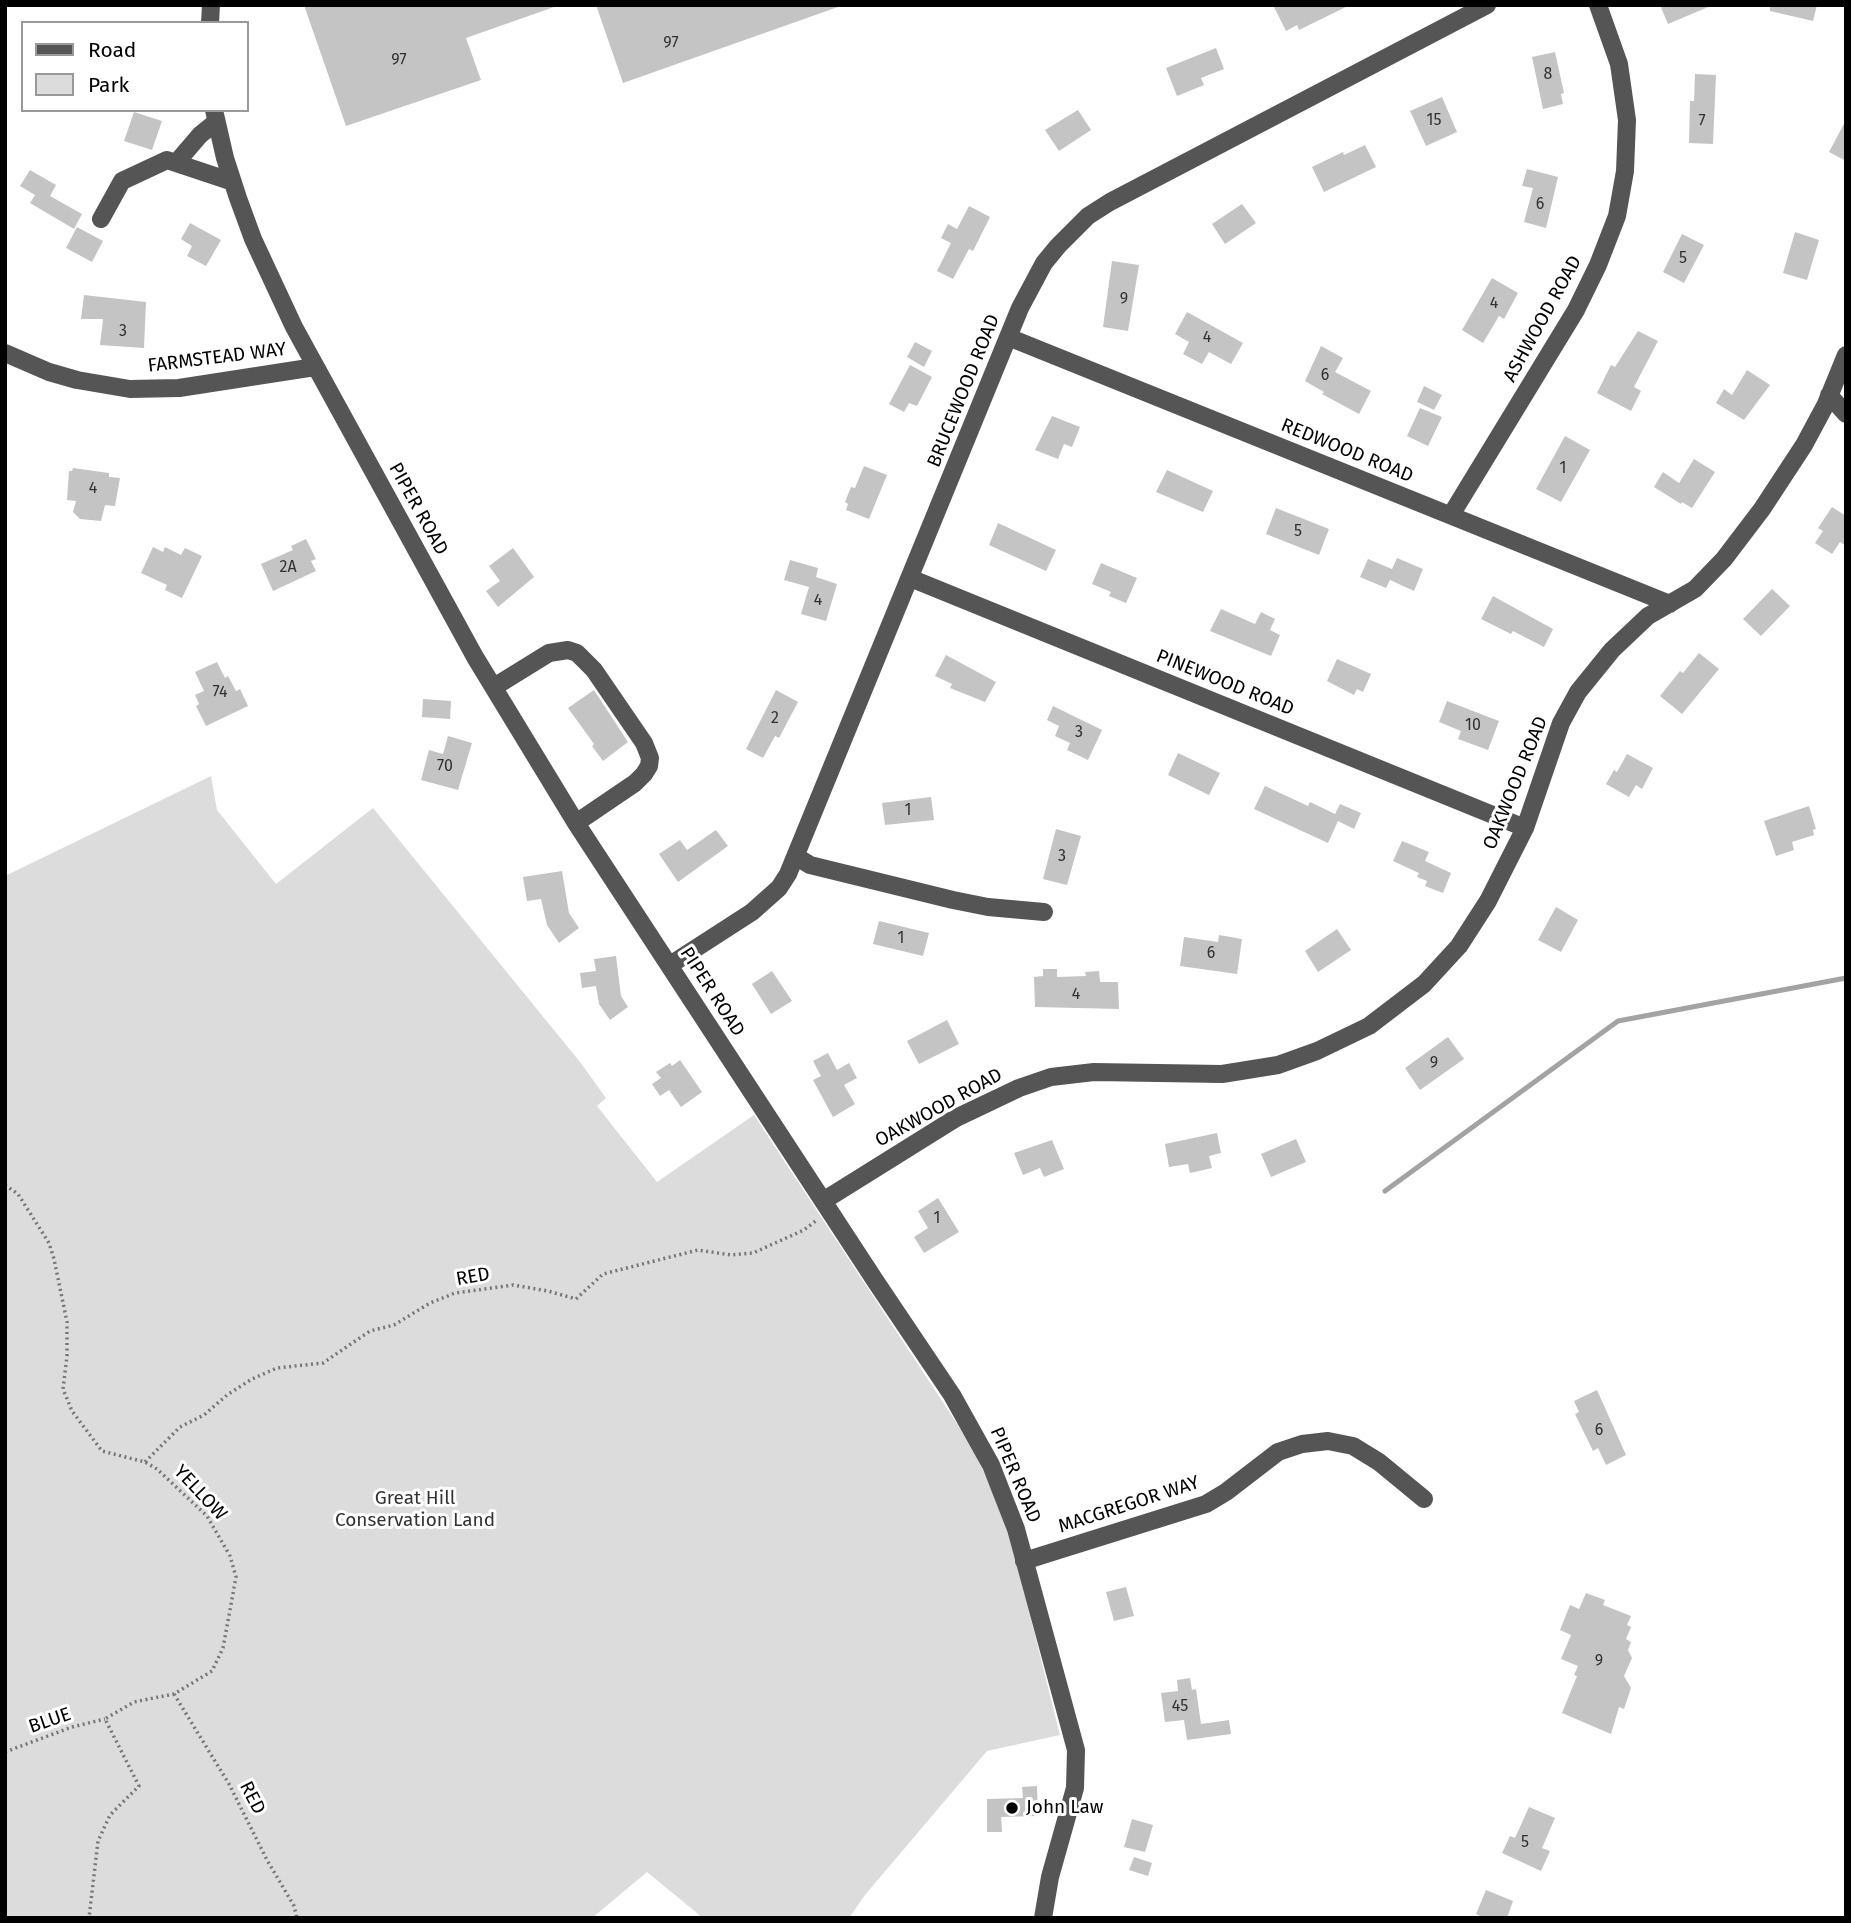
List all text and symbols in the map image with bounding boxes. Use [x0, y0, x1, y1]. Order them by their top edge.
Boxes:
legend [21, 21, 248, 112]
house number: 97 [663, 34, 679, 54]
text: Road [88, 37, 136, 63]
house number: 97 [391, 51, 407, 71]
house number: 8 [1544, 65, 1552, 85]
text: Park [88, 72, 129, 98]
house number: 15 [1427, 111, 1441, 131]
house number: 7 [1698, 112, 1706, 132]
house number: 6 [1536, 195, 1544, 215]
house number: 5 [1679, 249, 1687, 269]
street label: ASHWOOD ROAD [1499, 252, 1587, 386]
house number: 9 [1120, 290, 1128, 310]
house number: 4 [1490, 294, 1498, 314]
street label: BRUCEWOOD ROAD [923, 311, 1005, 471]
house number: 3 [119, 322, 127, 342]
house number: 4 [1203, 328, 1211, 348]
street label: FARMSTEAD WAY [146, 338, 288, 378]
house number: 6 [1321, 366, 1329, 386]
street label: REDWOOD ROAD [1278, 414, 1416, 488]
street label: PIPER ROAD [383, 459, 453, 559]
house number: 1 [1560, 459, 1566, 479]
house number: 4 [89, 479, 97, 499]
house number: 5 [1294, 522, 1302, 542]
house number: 2A [279, 558, 297, 578]
house number: 4 [814, 591, 822, 611]
street label: PINEWOOD ROAD [1153, 645, 1297, 721]
house number: 74 [213, 683, 227, 703]
house number: 2 [771, 709, 779, 729]
street label: OAKWOOD ROAD [1479, 713, 1553, 853]
house number: 10 [1465, 716, 1481, 736]
house number: 3 [1075, 723, 1083, 743]
house number: 70 [437, 757, 453, 777]
house number: 1 [905, 801, 911, 821]
house number: 3 [1058, 847, 1066, 867]
house number: 1 [898, 929, 904, 949]
street label: PIPER ROAD [675, 943, 749, 1041]
house number: 6 [1207, 944, 1215, 964]
house number: 4 [1072, 985, 1080, 1005]
house number: 9 [1430, 1054, 1438, 1074]
street label: OAKWOOD ROAD [872, 1064, 1006, 1152]
house number: 1 [934, 1209, 940, 1229]
street label: RED [454, 1263, 492, 1291]
house number: 6 [1595, 1421, 1603, 1441]
street label: PIPER ROAD [985, 1424, 1045, 1526]
street label: YELLOW [169, 1461, 231, 1525]
street label: MACGREGOR WAY [1056, 1471, 1202, 1539]
park label: Great Hill Conservation Land [335, 1488, 495, 1532]
house number: 9 [1595, 1652, 1603, 1672]
house number: 45 [1172, 1697, 1188, 1717]
street label: BLUE [26, 1703, 74, 1739]
street label: RED [234, 1778, 270, 1818]
place label: John Law [1026, 1797, 1103, 1819]
marker: John Law [1004, 1800, 1020, 1816]
house number: 5 [1521, 1833, 1529, 1853]

